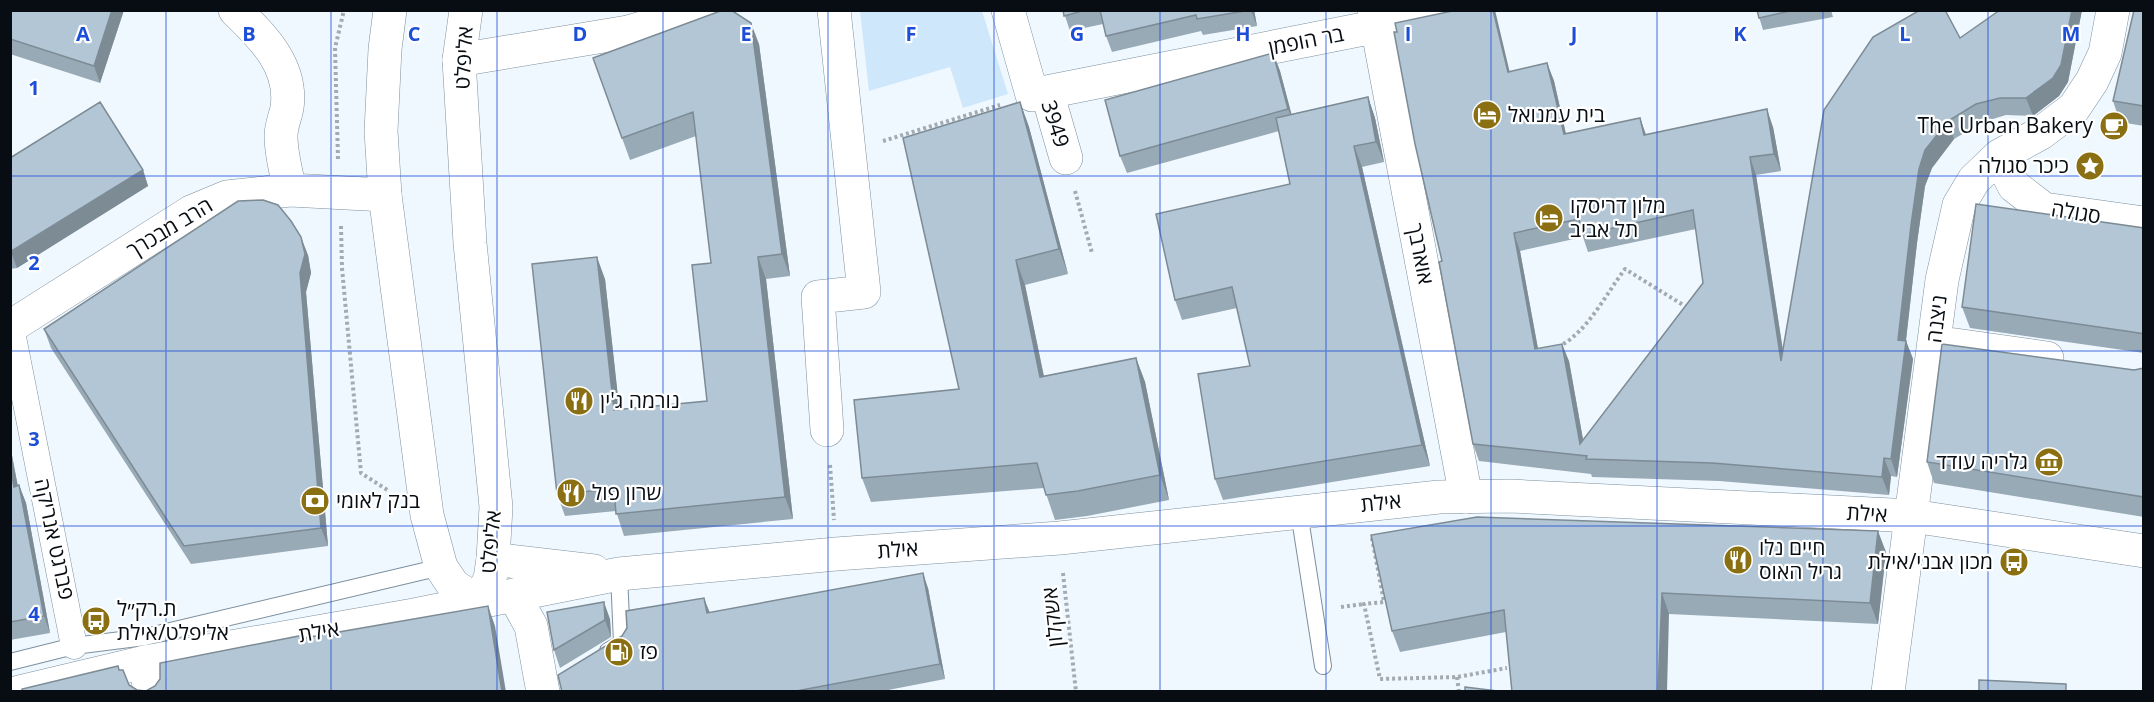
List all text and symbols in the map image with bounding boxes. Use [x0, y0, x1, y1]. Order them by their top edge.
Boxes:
street label: בר הופמן [1266, 19, 1346, 61]
text: A [76, 20, 90, 47]
text: B [242, 20, 256, 47]
text: C [408, 20, 421, 47]
text: D [573, 20, 587, 47]
text: E [740, 20, 752, 47]
text: F [906, 20, 916, 47]
text: G [1070, 20, 1084, 47]
text: H [1235, 20, 1251, 47]
text: I [1405, 20, 1411, 47]
text: J [1569, 20, 1577, 47]
text: K [1733, 20, 1747, 47]
text: L [1899, 20, 1911, 47]
text: M [2062, 20, 2080, 47]
street label: אליפלט [447, 26, 479, 90]
text: 1 [28, 74, 40, 101]
street label: 3949 [1035, 97, 1077, 151]
hotel icon: בית עמנואל [1471, 99, 1503, 131]
place label: בית עמנואל [1508, 100, 1605, 128]
cafe icon: The Urban Bakery [2098, 110, 2130, 142]
place label: The Urban Bakery [1917, 111, 2093, 139]
place icon: כיכר סגולה [2074, 150, 2106, 182]
place label: כיכר סגולה [1978, 151, 2069, 179]
street label: הרב מבכרך [121, 191, 217, 264]
place label: מלון דריסקו תל אביב [1570, 191, 1666, 243]
street label: סגולה [2049, 194, 2103, 230]
hotel icon: מלון דריסקו תל אביב [1533, 202, 1565, 234]
street label: אוארבך [1401, 221, 1441, 287]
text: 2 [28, 249, 40, 276]
street label: ניצנה [1919, 293, 1953, 344]
restaurant icon: נורמה ג'ין [563, 385, 595, 417]
place label: נורמה ג'ין [600, 386, 680, 414]
text: 3 [28, 425, 40, 452]
museum icon: גלריה עודד [2033, 446, 2065, 478]
place label: גלריה עודד [1936, 447, 2028, 475]
street label: פברגט אנריקה [28, 475, 82, 602]
restaurant icon: שרון פול [555, 477, 587, 509]
place label: שרון פול [592, 478, 661, 506]
bank icon: בנק לאומי [299, 485, 331, 517]
place label: בנק לאומי [336, 486, 420, 514]
street label: אילת [1359, 486, 1403, 518]
street label: אילת [1846, 498, 1888, 528]
street label: אליפלט [473, 509, 507, 575]
place label: חיים נלו גריל האוס [1759, 533, 1842, 585]
street label: אילת [877, 534, 919, 564]
restaurant icon: חיים נלו גריל האוס [1722, 544, 1754, 576]
bus stop icon: מכון אבני/אילת [1998, 546, 2030, 578]
place label: מכון אבני/אילת [1868, 547, 1993, 575]
street label: אשקלון [1035, 586, 1069, 649]
place label: ת.רק״ל אליפלט/אילת [117, 594, 229, 646]
text: 4 [28, 600, 40, 627]
bus stop icon: ת.רק״ל אליפלט/אילת [80, 605, 112, 637]
street label: אילת [296, 614, 341, 648]
fuel station icon: פז [603, 636, 635, 668]
place label: פז [640, 637, 658, 665]

